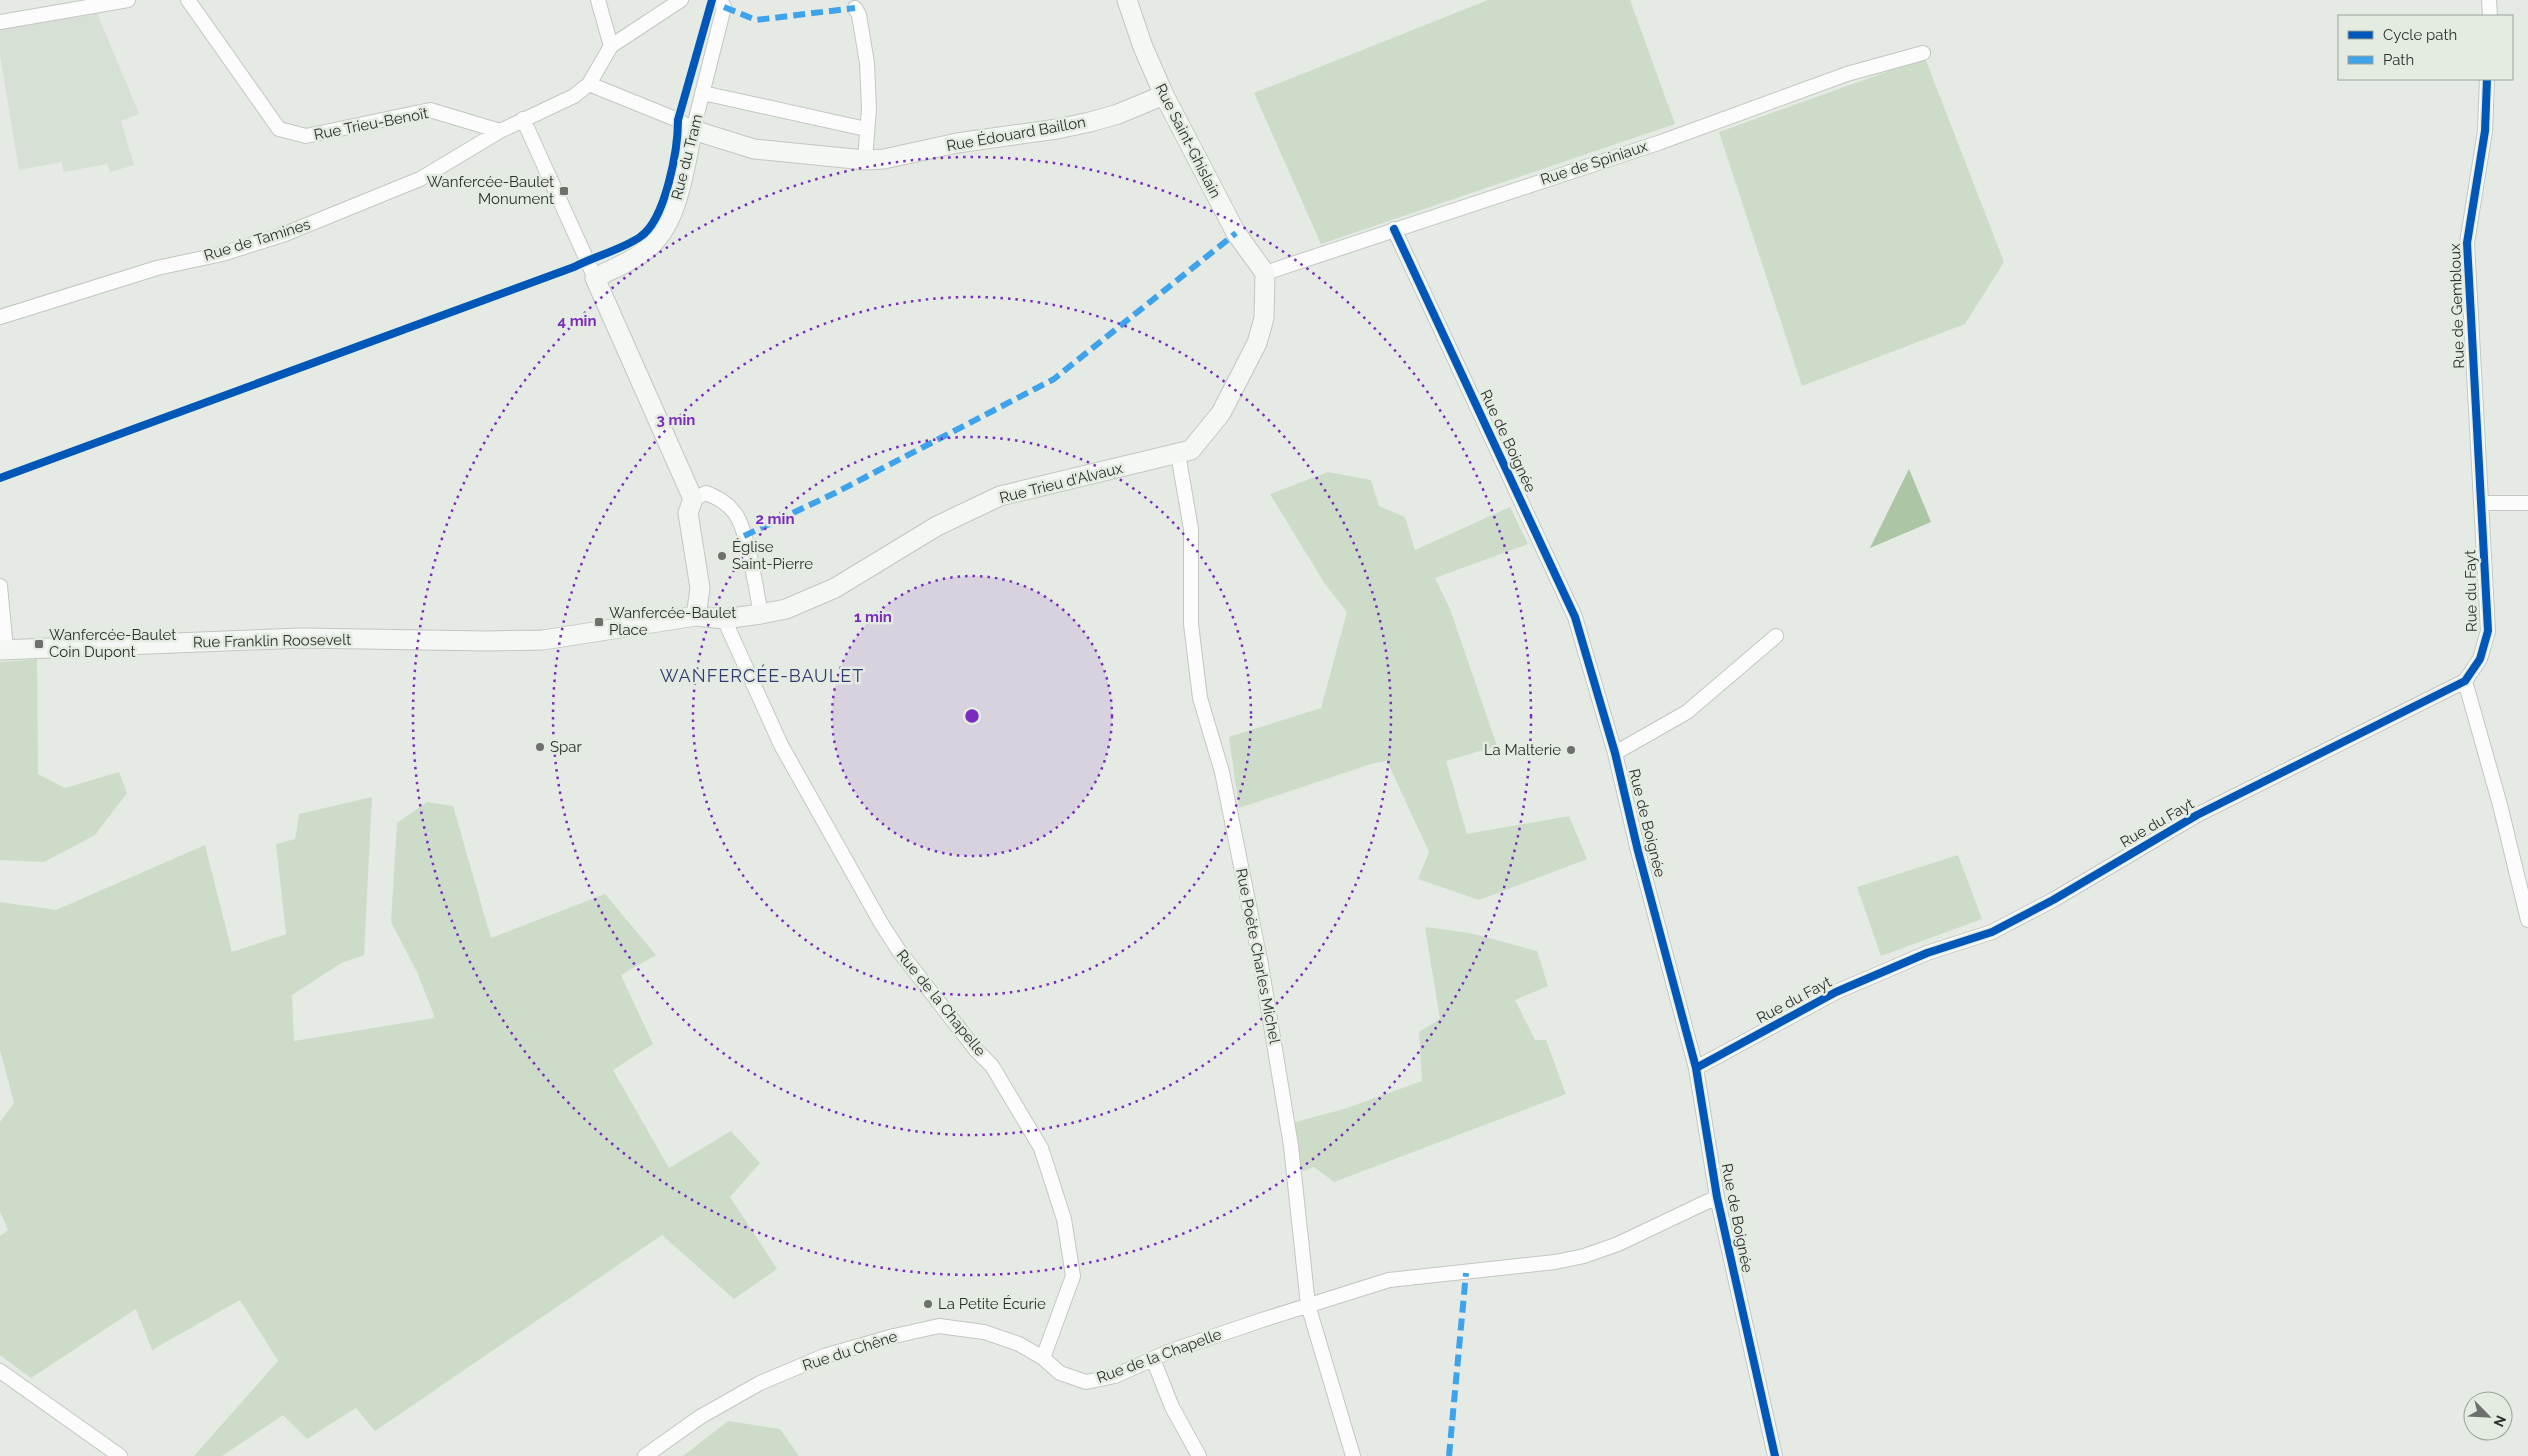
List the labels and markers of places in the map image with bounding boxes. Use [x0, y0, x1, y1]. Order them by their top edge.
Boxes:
place label: Wanfercée-Baulet Monument [427, 173, 554, 208]
marker: Wanfercée-Baulet Monument [558, 185, 570, 197]
place label: Église Saint-Pierre [732, 538, 813, 573]
marker: Église Saint-Pierre [716, 550, 728, 562]
place label: Wanfercée-Baulet Place [609, 604, 736, 639]
marker: Wanfercée-Baulet Place [593, 616, 605, 628]
place label: Wanfercée-Baulet Coin Dupont [49, 626, 176, 661]
marker: Wanfercée-Baulet Coin Dupont [33, 638, 45, 650]
centre of rings [963, 707, 981, 725]
place label: Spar [550, 738, 583, 756]
marker: Spar [534, 741, 546, 753]
place label: La Malterie [1484, 741, 1561, 759]
marker: La Malterie [1565, 744, 1577, 756]
place label: La Petite Écurie [938, 1295, 1046, 1313]
marker: La Petite Écurie [922, 1298, 934, 1310]

